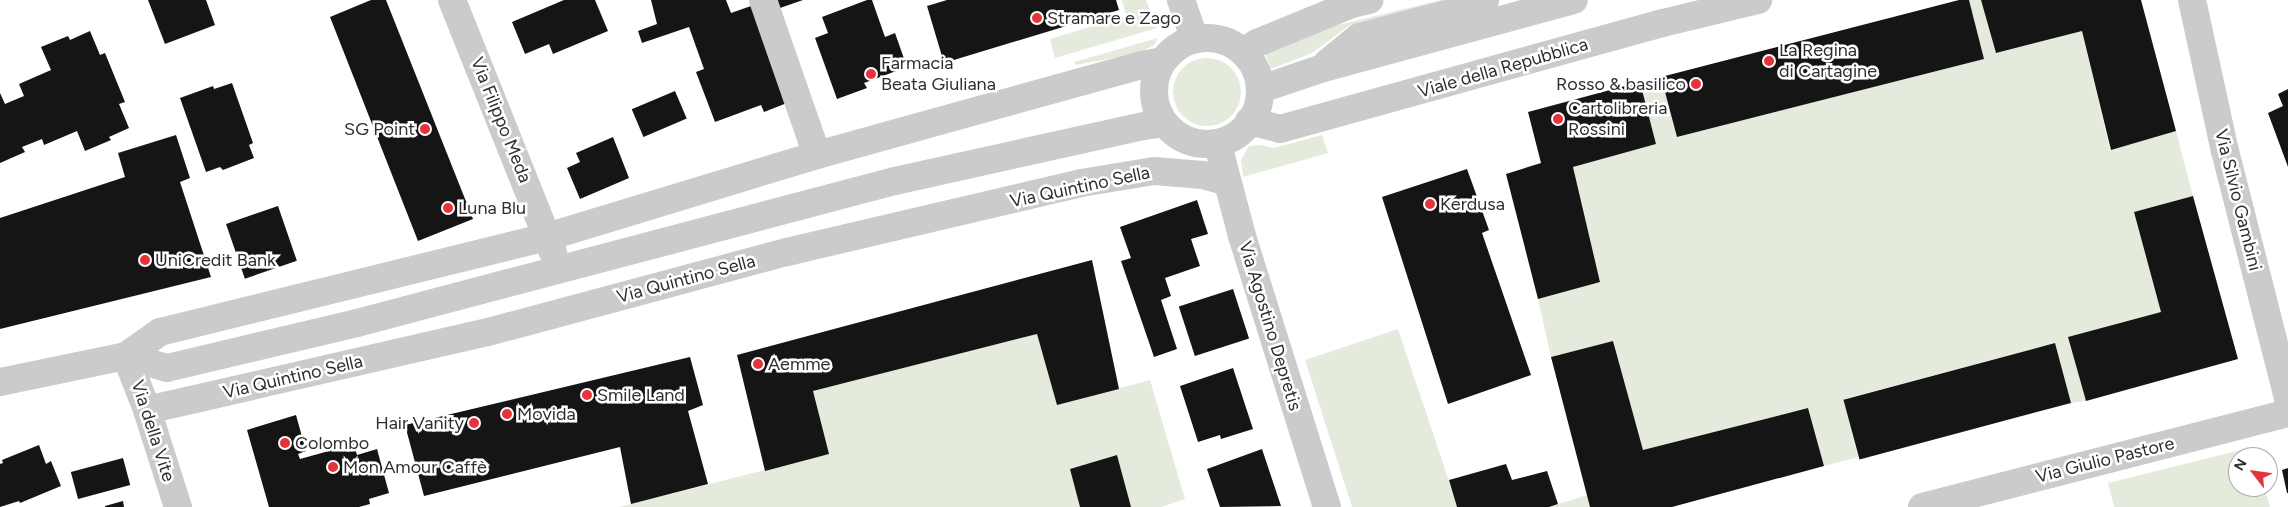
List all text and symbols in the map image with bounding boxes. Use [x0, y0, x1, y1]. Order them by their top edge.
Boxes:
place label: Stramare e Zago [1047, 7, 1181, 29]
marker: Stramare e Zago [1031, 12, 1043, 24]
street label: Viale della Repubblica [1415, 33, 1591, 103]
place label: La Regina di Cartagine [1779, 40, 1877, 82]
place label: Farmacia Beata Giuliana [881, 53, 996, 96]
street label: Via Filippo Meda [466, 54, 536, 186]
marker: La Regina di Cartagine [1763, 55, 1775, 67]
marker: Farmacia Beata Giuliana [865, 68, 877, 80]
place label: Rosso & basilico [1556, 73, 1686, 95]
marker: Rosso & basilico [1690, 78, 1702, 90]
place label: Cartolibreria Rossini [1568, 98, 1667, 140]
marker: Cartolibreria Rossini [1552, 113, 1564, 125]
place label: SG Point [344, 118, 415, 140]
marker: SG Point [419, 123, 431, 135]
street label: Via Silvio Gambini [2210, 127, 2266, 273]
street label: Via Quintino Sella [1008, 162, 1152, 212]
place label: Kerdusa [1440, 193, 1505, 215]
place label: Luna Blu [458, 197, 526, 219]
marker: Kerdusa [1424, 198, 1436, 210]
marker: Luna Blu [442, 202, 454, 214]
street label: Via Agostino Depretis [1234, 239, 1306, 413]
place label: UniCredit Bank [155, 249, 276, 271]
street label: Via Quintino Sella [614, 250, 758, 308]
marker: UniCredit Bank [139, 254, 151, 266]
street label: Via Quintino Sella [221, 350, 365, 404]
place label: Aemme [768, 353, 830, 375]
marker: Aemme [752, 358, 764, 370]
street label: Via della Vite [126, 378, 180, 484]
place label: Smile Land [597, 384, 685, 406]
marker: Smile Land [581, 389, 593, 401]
place label: Movida [517, 403, 576, 425]
marker: Movida [501, 408, 513, 420]
place label: Hair Vanity [375, 412, 464, 434]
marker: Hair Vanity [468, 417, 480, 429]
place label: Colombo [295, 432, 369, 454]
street label: Via Giulio Pastore [2033, 432, 2177, 488]
marker: Colombo [279, 437, 291, 449]
north arrow [2228, 447, 2278, 497]
place label: Mon Amour Caffè [343, 456, 487, 478]
text: N [2230, 456, 2251, 474]
marker: Mon Amour Caffè [327, 461, 339, 473]

